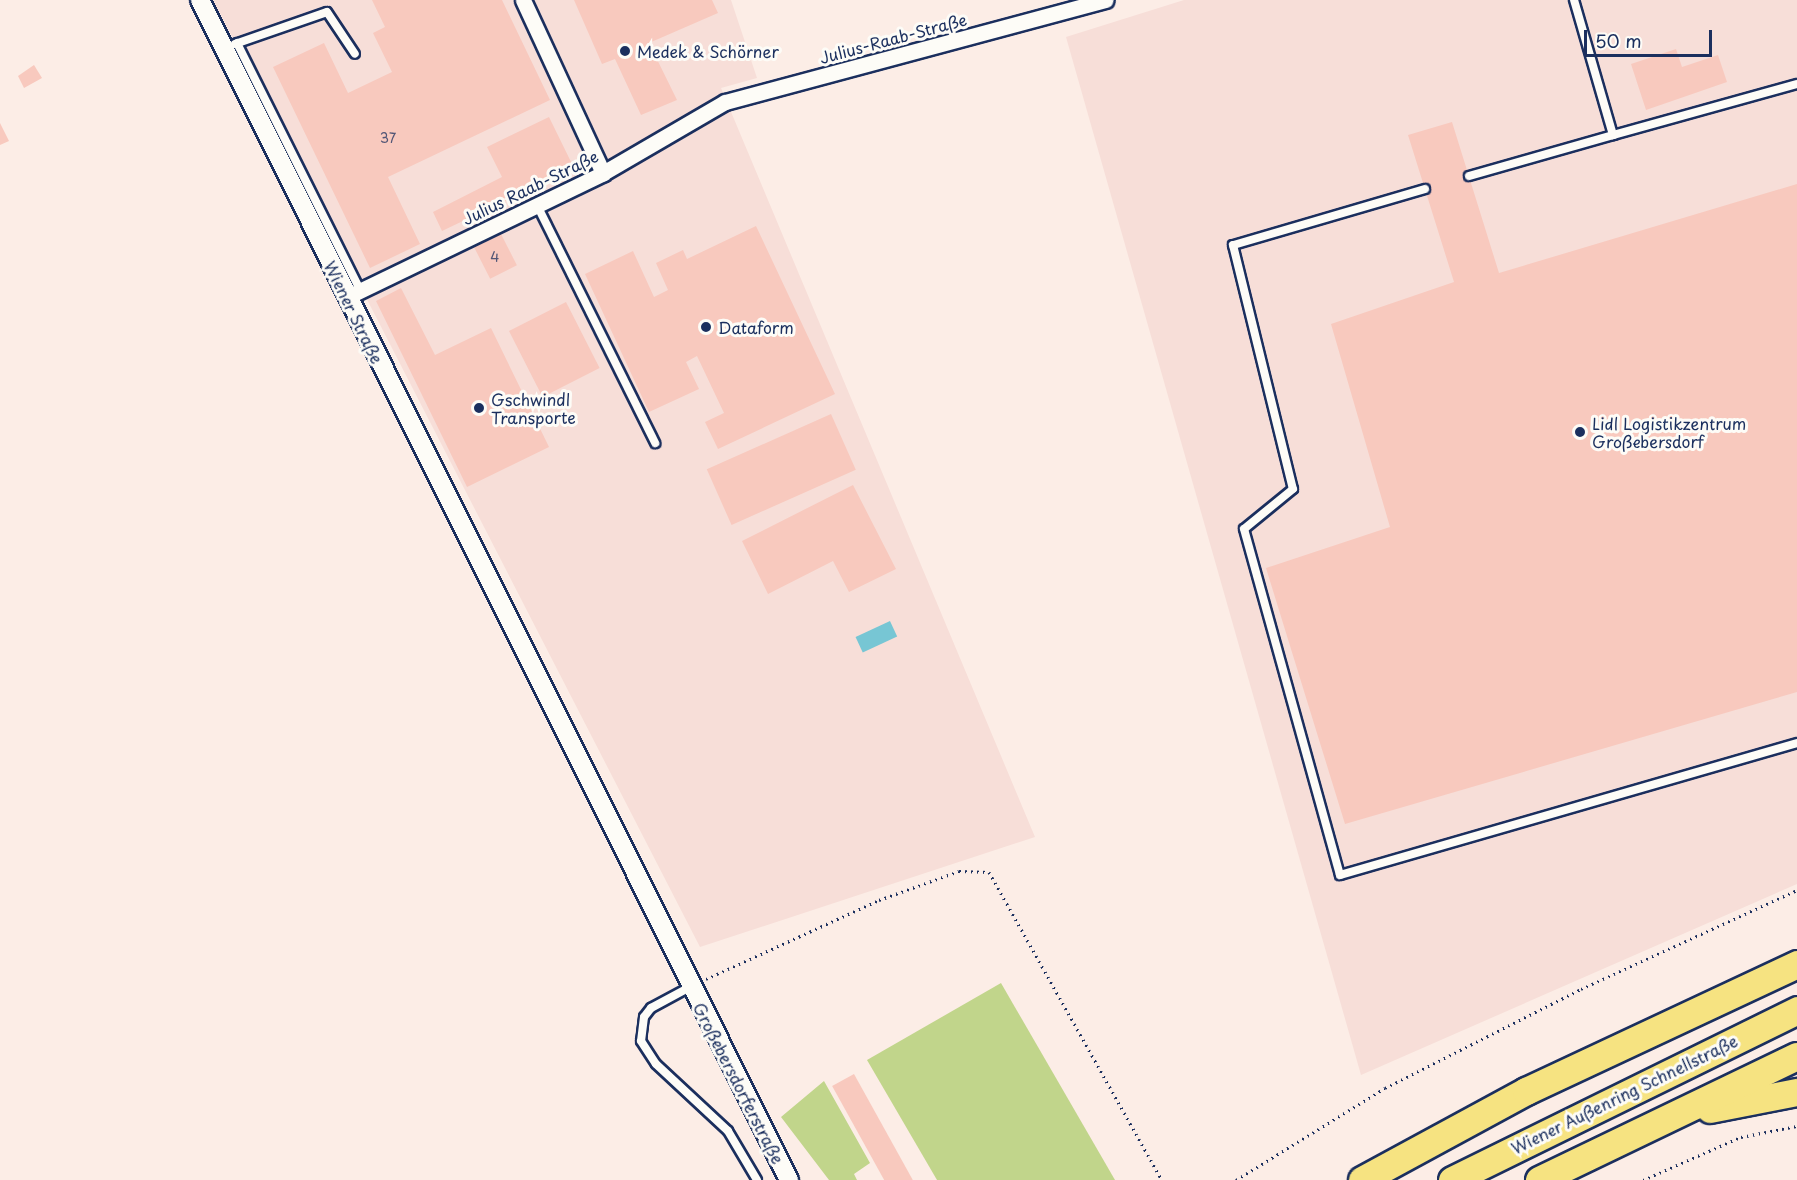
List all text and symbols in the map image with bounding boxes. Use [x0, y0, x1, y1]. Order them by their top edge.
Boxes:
street label: Julius-Raab-Straße [817, 9, 969, 67]
scale bar [1587, 18, 1714, 56]
text: 50 m [1595, 27, 1642, 54]
place label: Medek & Schörner [637, 41, 780, 61]
marker: Medek & Schörner [618, 44, 632, 58]
house number: 37 [380, 130, 396, 146]
street label: Julius Raab-Straße [459, 146, 601, 228]
house number: 4 [490, 249, 500, 265]
street label: Wiener Straße [321, 257, 387, 367]
place label: Dataform [718, 317, 794, 337]
marker: Dataform [699, 320, 713, 334]
place label: Gschwindl Transporte [491, 389, 576, 427]
marker: Gschwindl Transporte [472, 401, 486, 415]
place label: Lidl Logistikzentrum Großebersdorf [1592, 413, 1747, 451]
marker: Lidl Logistikzentrum Großebersdorf [1573, 425, 1587, 439]
street label: Großebersdorferstraße [690, 999, 788, 1167]
street label: Wiener Außenring Schnellstraße [1507, 1030, 1741, 1158]

